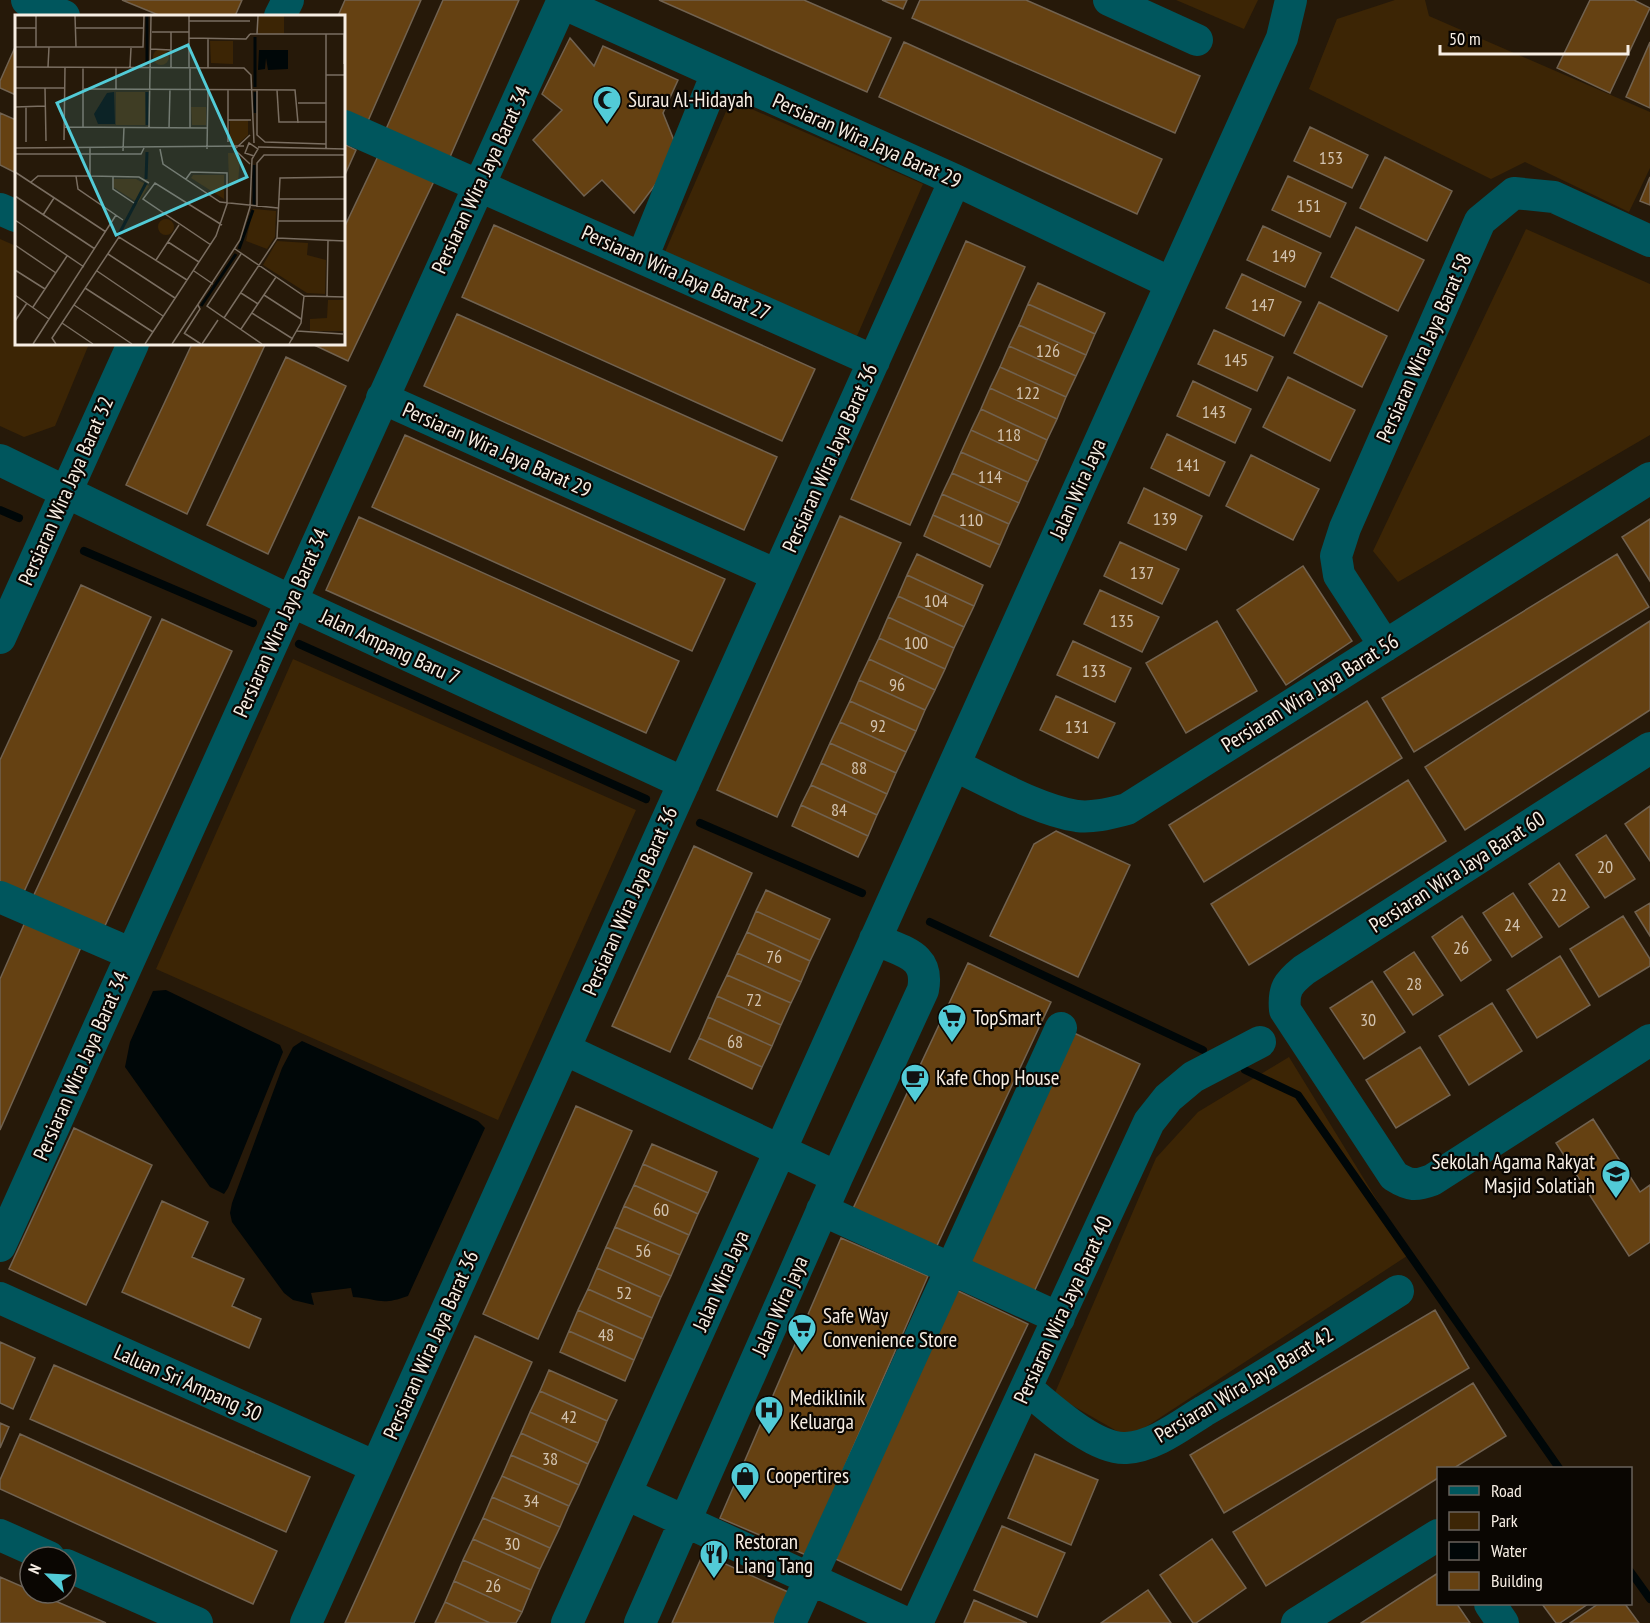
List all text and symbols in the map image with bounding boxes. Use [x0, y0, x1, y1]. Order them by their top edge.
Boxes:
inset map [15, 15, 345, 345]
scale bar [1440, 18, 1628, 56]
text: 50 m [1449, 27, 1481, 50]
street label: Persiaran Wira Jaya Barat 34 [425, 81, 536, 278]
mosque icon: Surau Al-Hidayah [591, 84, 623, 126]
place label: Surau Al-Hidayah [628, 86, 753, 113]
street label: Persiaran Wira Jaya Barat 29 [769, 87, 966, 194]
house number: 153 [1319, 146, 1343, 169]
house number: 151 [1297, 194, 1321, 217]
street label: Persiaran Wira Jaya Barat 27 [578, 219, 775, 326]
house number: 149 [1272, 244, 1296, 267]
street label: Persiaran Wira Jaya Barat 58 [1370, 249, 1477, 446]
house number: 147 [1251, 293, 1275, 316]
house number: 126 [1036, 339, 1060, 362]
house number: 145 [1224, 348, 1248, 371]
street label: Persiaran Wira Jaya Barat 36 [776, 359, 883, 556]
house number: 122 [1016, 381, 1040, 404]
street label: Persiaran Wira Jaya Barat 32 [12, 392, 119, 589]
street label: Persiaran Wira Jaya Barat 29 [399, 396, 596, 503]
house number: 143 [1202, 400, 1226, 423]
house number: 118 [997, 423, 1021, 446]
street label: Jalan Wira Jaya [1043, 434, 1112, 544]
house number: 141 [1176, 453, 1200, 476]
house number: 114 [978, 465, 1002, 488]
house number: 139 [1153, 507, 1177, 530]
house number: 110 [959, 508, 983, 531]
street label: Persiaran Wira Jaya Barat 34 [227, 524, 335, 721]
house number: 137 [1130, 561, 1154, 584]
house number: 104 [924, 589, 948, 612]
street label: Jalan Ampang Baru 7 [315, 602, 464, 691]
house number: 135 [1110, 609, 1134, 632]
street label: Persiaran Wira Jaya Barat 56 [1216, 627, 1403, 758]
house number: 100 [904, 631, 928, 654]
house number: 133 [1082, 659, 1106, 682]
house number: 96 [889, 673, 905, 696]
house number: 92 [870, 714, 886, 737]
house number: 131 [1065, 715, 1089, 738]
house number: 88 [851, 756, 867, 779]
house number: 84 [831, 798, 847, 821]
street label: Persiaran Wira Jaya Barat 36 [576, 802, 683, 999]
street label: Persiaran Wira Jaya Barat 60 [1364, 805, 1550, 938]
house number: 20 [1597, 855, 1613, 878]
house number: 22 [1551, 883, 1567, 906]
house number: 24 [1504, 913, 1520, 936]
house number: 26 [1453, 936, 1469, 959]
house number: 76 [766, 945, 782, 968]
street label: Persiaran Wira Jaya Barat 34 [27, 967, 135, 1164]
house number: 28 [1406, 972, 1422, 995]
house number: 72 [746, 988, 762, 1011]
supermarket icon: TopSmart [936, 1002, 968, 1044]
place label: TopSmart [973, 1004, 1042, 1031]
house number: 30 [1360, 1008, 1376, 1031]
house number: 68 [727, 1030, 743, 1053]
cafe icon: Kafe Chop House [899, 1062, 931, 1104]
place label: Kafe Chop House [936, 1064, 1059, 1091]
place label: Sekolah Agama Rakyat Masjid Solatiah [1432, 1148, 1595, 1199]
school or university icon: Sekolah Agama Rakyat Masjid Solatiah [1600, 1158, 1632, 1200]
house number: 60 [653, 1198, 669, 1221]
street label: Persiaran Wira Jaya Barat 40 [1007, 1212, 1118, 1408]
street label: Jalan Wira Jaya [686, 1226, 755, 1336]
house number: 56 [635, 1239, 651, 1262]
street label: Persiaran Wira Jaya Barat 36 [377, 1246, 484, 1443]
street label: Jalan Wira jaya [745, 1252, 814, 1361]
house number: 52 [616, 1281, 632, 1304]
place label: Safe Way Convenience Store [823, 1302, 957, 1353]
supermarket icon: Safe Way Convenience Store [786, 1312, 818, 1354]
street label: Persiaran Wira Jaya Barat 42 [1149, 1320, 1338, 1449]
house number: 48 [598, 1323, 614, 1346]
street label: Laluan Sri Ampang 30 [110, 1338, 266, 1427]
place label: Mediklinik Keluarga [790, 1384, 865, 1435]
hospital icon: Mediklinik Keluarga [753, 1394, 785, 1436]
house number: 42 [561, 1405, 577, 1428]
house number: 38 [542, 1447, 558, 1470]
shop icon: Coopertires [729, 1460, 761, 1502]
place label: Coopertires [766, 1462, 849, 1489]
legend [1437, 1467, 1632, 1605]
text: Road [1491, 1479, 1522, 1502]
house number: 34 [523, 1489, 539, 1512]
text: Park [1491, 1509, 1518, 1532]
place label: Restoran Liang Tang [735, 1528, 813, 1579]
house number: 30 [504, 1532, 520, 1555]
restaurant icon: Restoran Liang Tang [698, 1538, 730, 1580]
text: Water [1491, 1539, 1527, 1562]
north arrow [18, 1545, 78, 1605]
text: N [23, 1561, 45, 1577]
text: Building [1491, 1569, 1543, 1592]
house number: 26 [485, 1574, 501, 1597]

